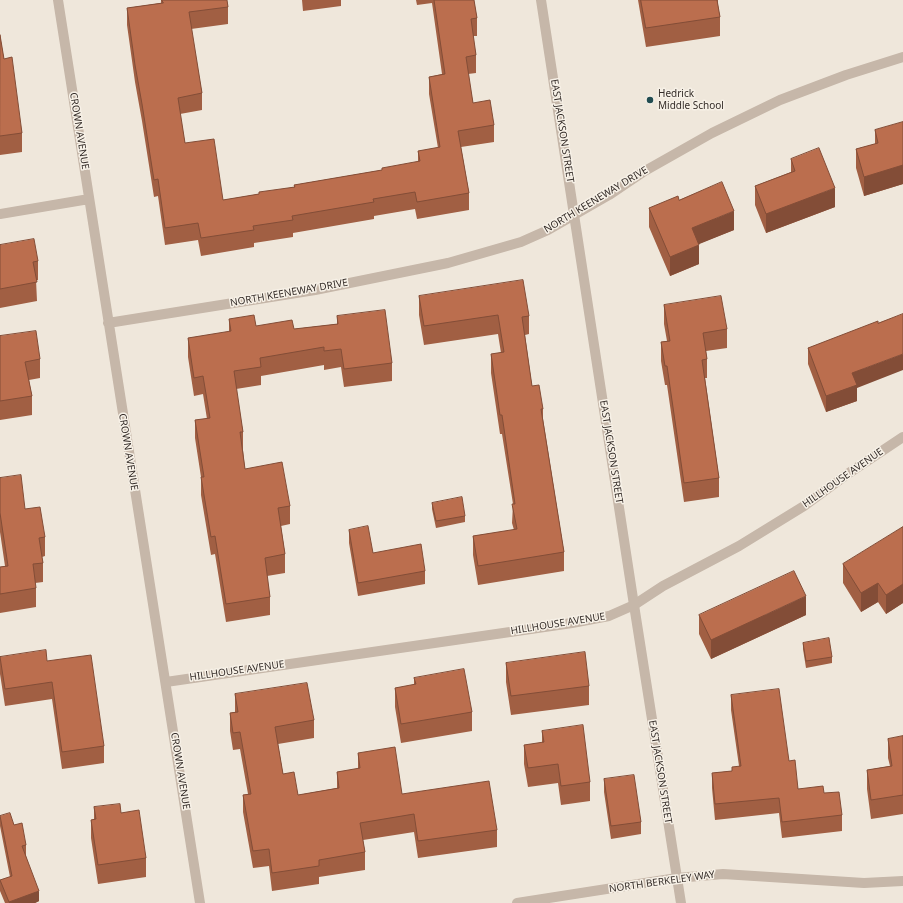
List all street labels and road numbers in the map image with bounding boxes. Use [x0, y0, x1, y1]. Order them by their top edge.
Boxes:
street label: EAST JACKSON STREET [548, 78, 576, 184]
street label: CROWN AVENUE [67, 92, 91, 170]
street label: NORTH KEENEWAY DRIVE [542, 164, 650, 236]
street label: NORTH KEENEWAY DRIVE [229, 277, 349, 309]
street label: EAST JACKSON STREET [597, 399, 625, 505]
street label: CROWN AVENUE [116, 413, 140, 491]
street label: HILLHOUSE AVENUE [800, 446, 886, 510]
street label: HILLHOUSE AVENUE [510, 611, 606, 637]
street label: HILLHOUSE AVENUE [189, 658, 285, 684]
street label: EAST JACKSON STREET [646, 719, 674, 825]
street label: CROWN AVENUE [168, 732, 192, 810]
street label: NORTH BERKELEY WAY [608, 869, 716, 895]

